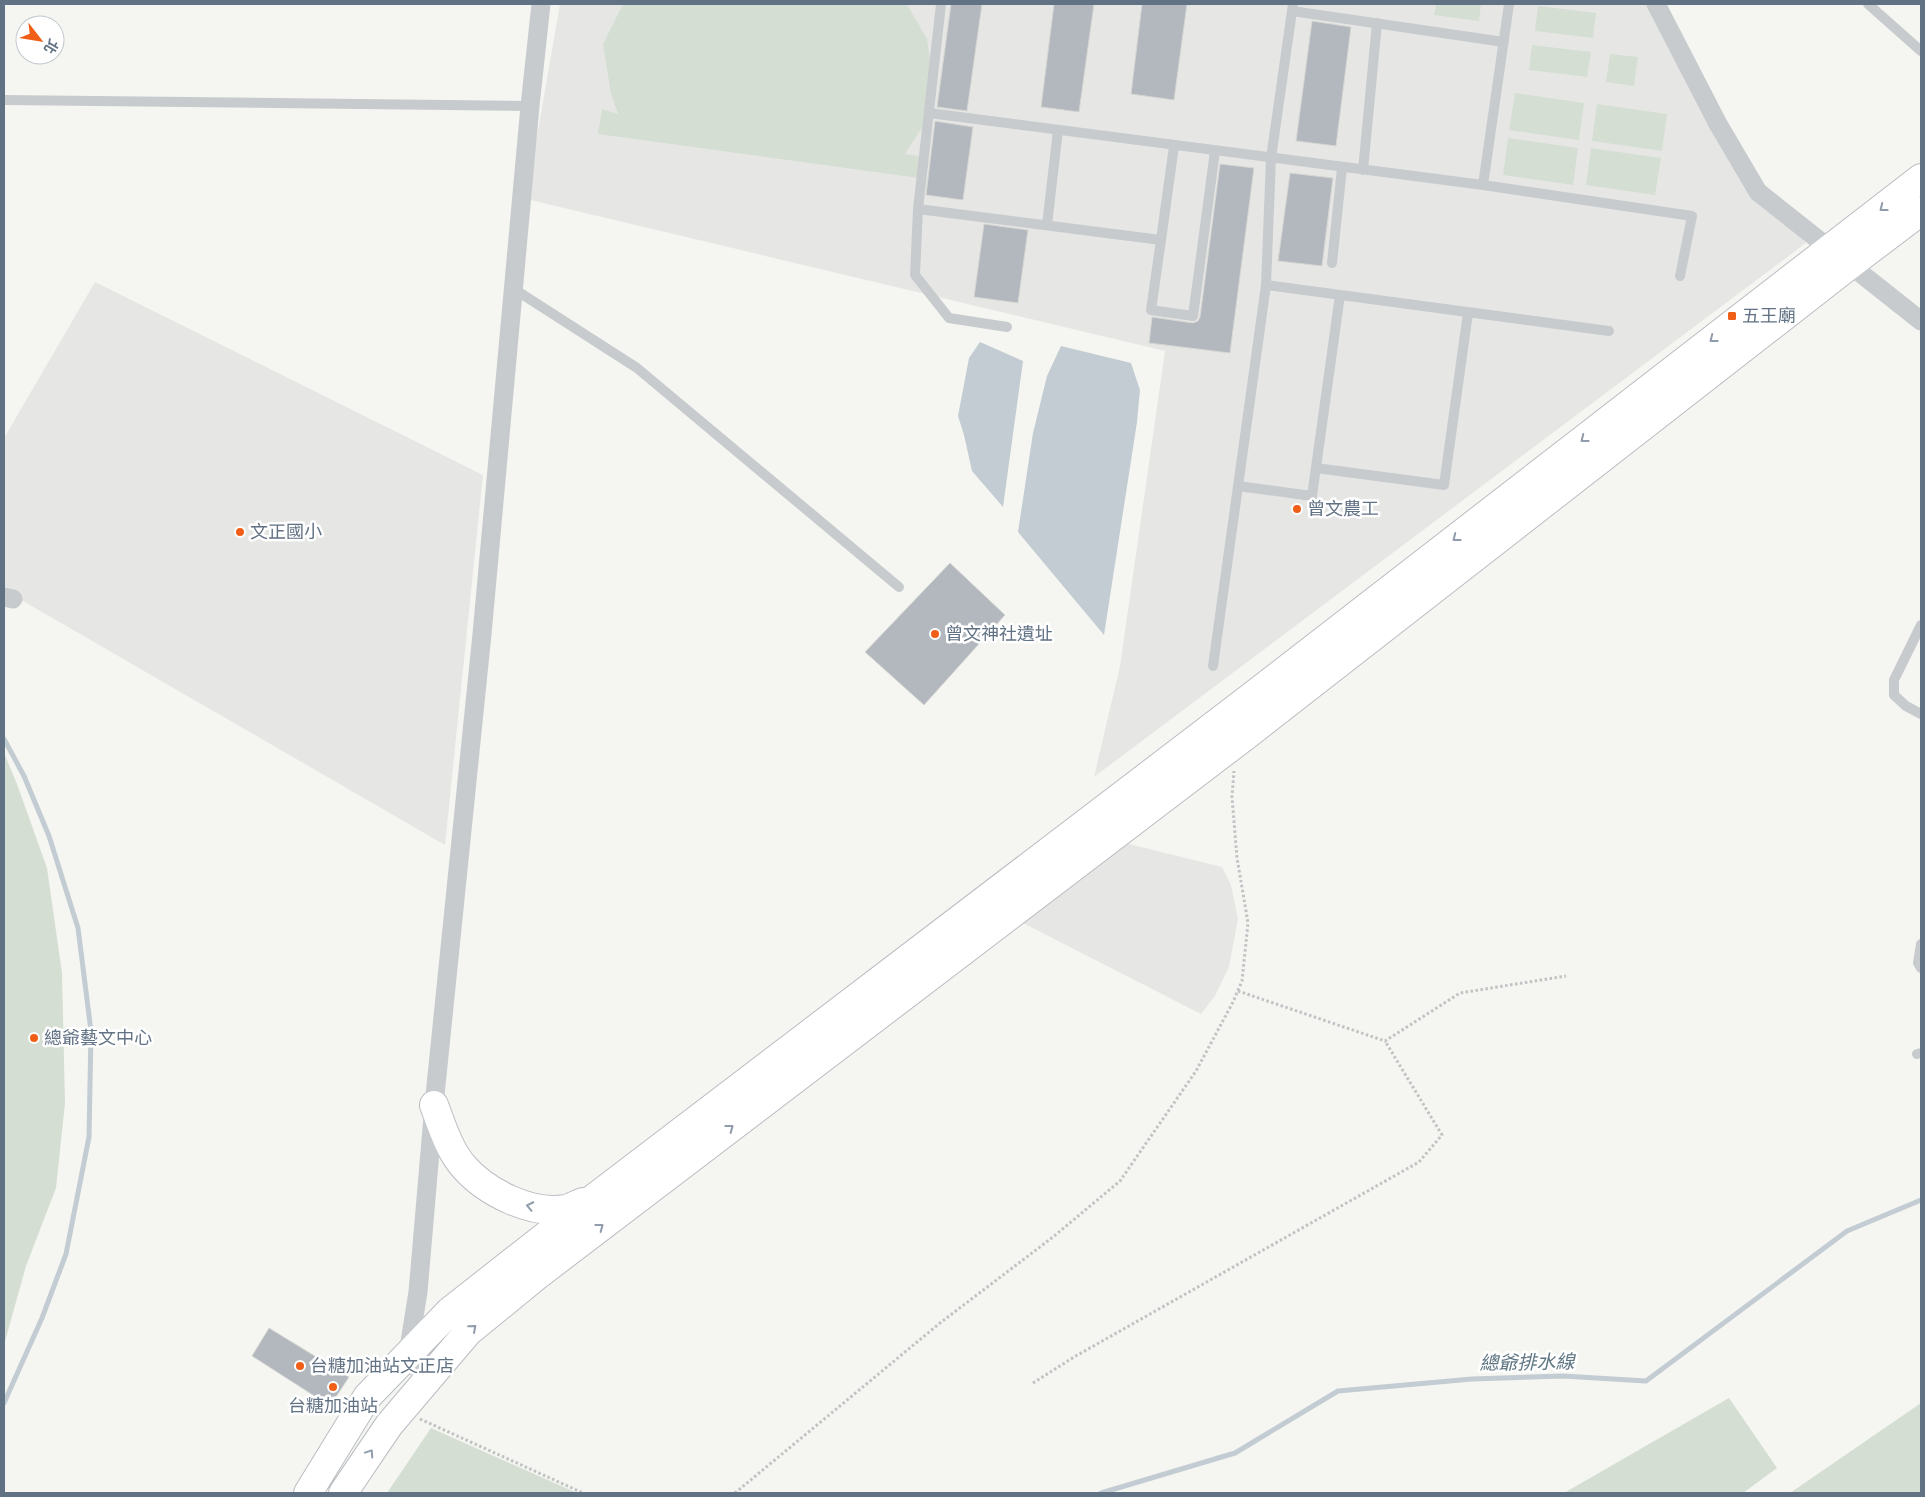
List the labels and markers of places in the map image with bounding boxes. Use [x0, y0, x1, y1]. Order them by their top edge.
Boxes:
place label: 五王廟 [1742, 305, 1796, 327]
marker: 五王廟 [1726, 310, 1738, 322]
place label: 曾文農工 [1307, 498, 1379, 520]
marker: 曾文農工 [1291, 503, 1303, 515]
place label: 文正國小 [250, 521, 322, 543]
marker: 文正國小 [234, 526, 246, 538]
place label: 曾文神社遺址 [945, 623, 1053, 645]
marker: 曾文神社遺址 [929, 628, 941, 640]
place label: 總爺藝文中心 [44, 1027, 152, 1049]
marker: 總爺藝文中心 [28, 1032, 40, 1044]
place label: 台糖加油站文正店 [310, 1355, 454, 1377]
marker: 台糖加油站文正店 [294, 1360, 306, 1372]
marker: 台糖加油站 [327, 1381, 339, 1393]
place label: 台糖加油站 [288, 1395, 378, 1417]

